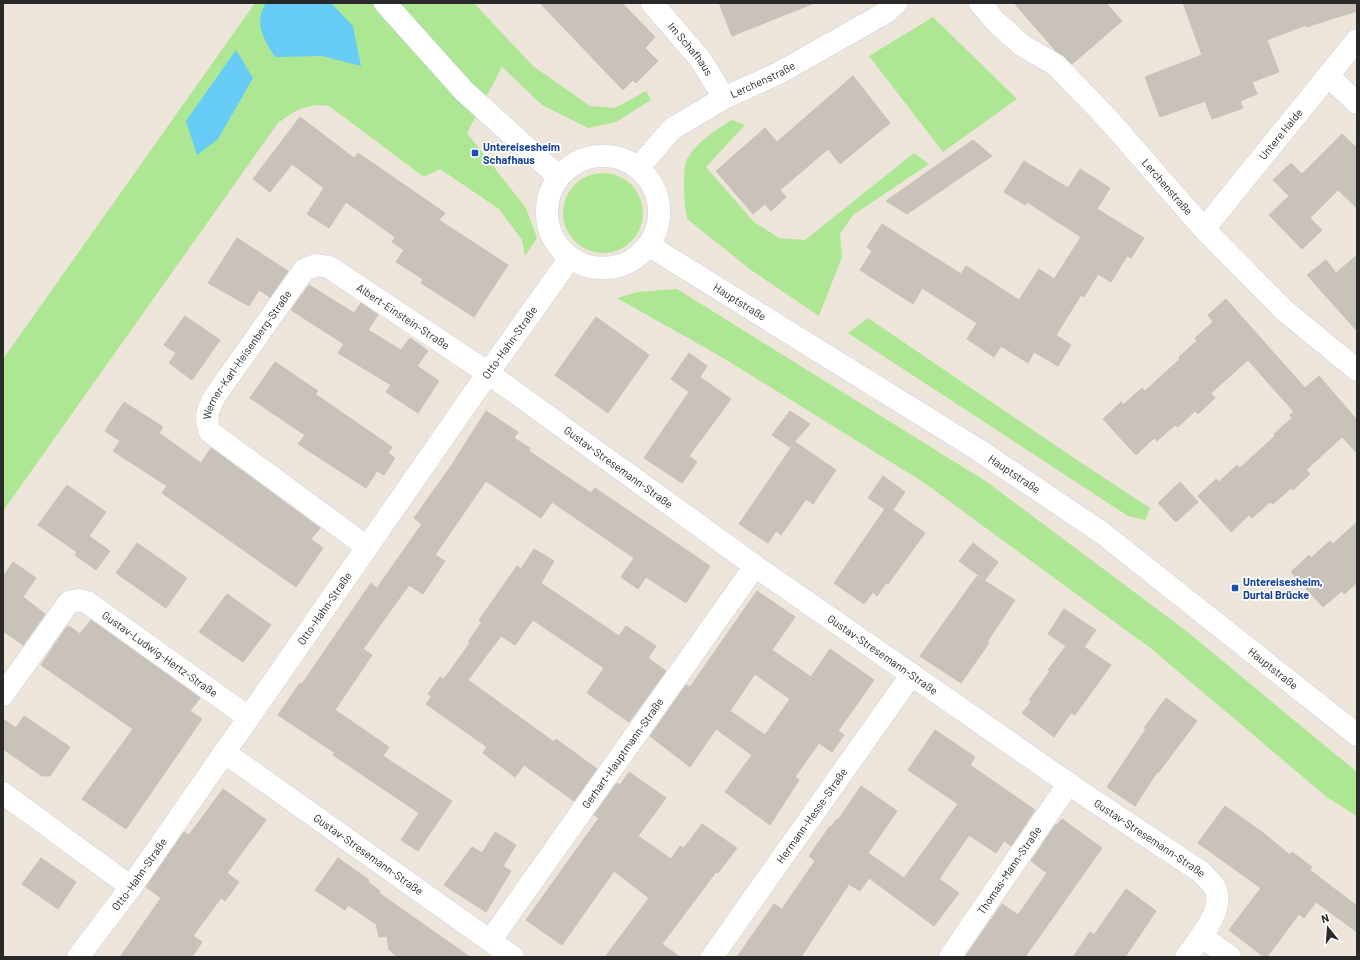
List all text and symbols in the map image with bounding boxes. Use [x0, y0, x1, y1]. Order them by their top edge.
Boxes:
street label: Im Schafhaus [666, 19, 716, 78]
street label: Lerchenstraße [728, 58, 797, 100]
street label: Untere Halde [1256, 106, 1305, 162]
place label: Untereisesheim Schafhaus [483, 140, 560, 166]
marker: Untereisesheim Schafhaus [470, 148, 480, 158]
street label: Lerchenstraße [1140, 156, 1196, 217]
street label: Albert-Einstein-Straße [354, 280, 452, 352]
street label: Hauptstraße [711, 280, 769, 323]
street label: Werner-Karl-Heisenberg-Straße [200, 287, 294, 420]
street label: Otto-Hahn-Straße [479, 303, 540, 381]
street label: Gustav-Stresemann-Straße [562, 423, 676, 511]
street label: Hauptstraße [986, 452, 1043, 496]
street label: Otto-Hahn-Straße [294, 569, 354, 647]
place label: Untereisesheim, Durtal Brücke [1243, 575, 1323, 601]
marker: Untereisesheim, Durtal Brücke [1230, 583, 1240, 593]
street label: Gustav-Ludwig-Hertz-Straße [100, 608, 220, 699]
street label: Gustav-Stresemann-Straße [825, 611, 941, 697]
street label: Hauptstraße [1246, 644, 1301, 692]
street label: Gerhart-Hauptmann-Straße [579, 695, 666, 811]
street label: Hermann-Hesse-Straße [773, 765, 850, 866]
street label: Gustav-Stresemann-Straße [1092, 796, 1209, 879]
street label: Gustav-Stresemann-Straße [311, 811, 426, 897]
street label: Thomas-Mann-Straße [974, 823, 1044, 917]
street label: Otto-Hahn-Straße [109, 835, 169, 913]
north arrow [1308, 908, 1348, 948]
text: N [1320, 911, 1330, 925]

